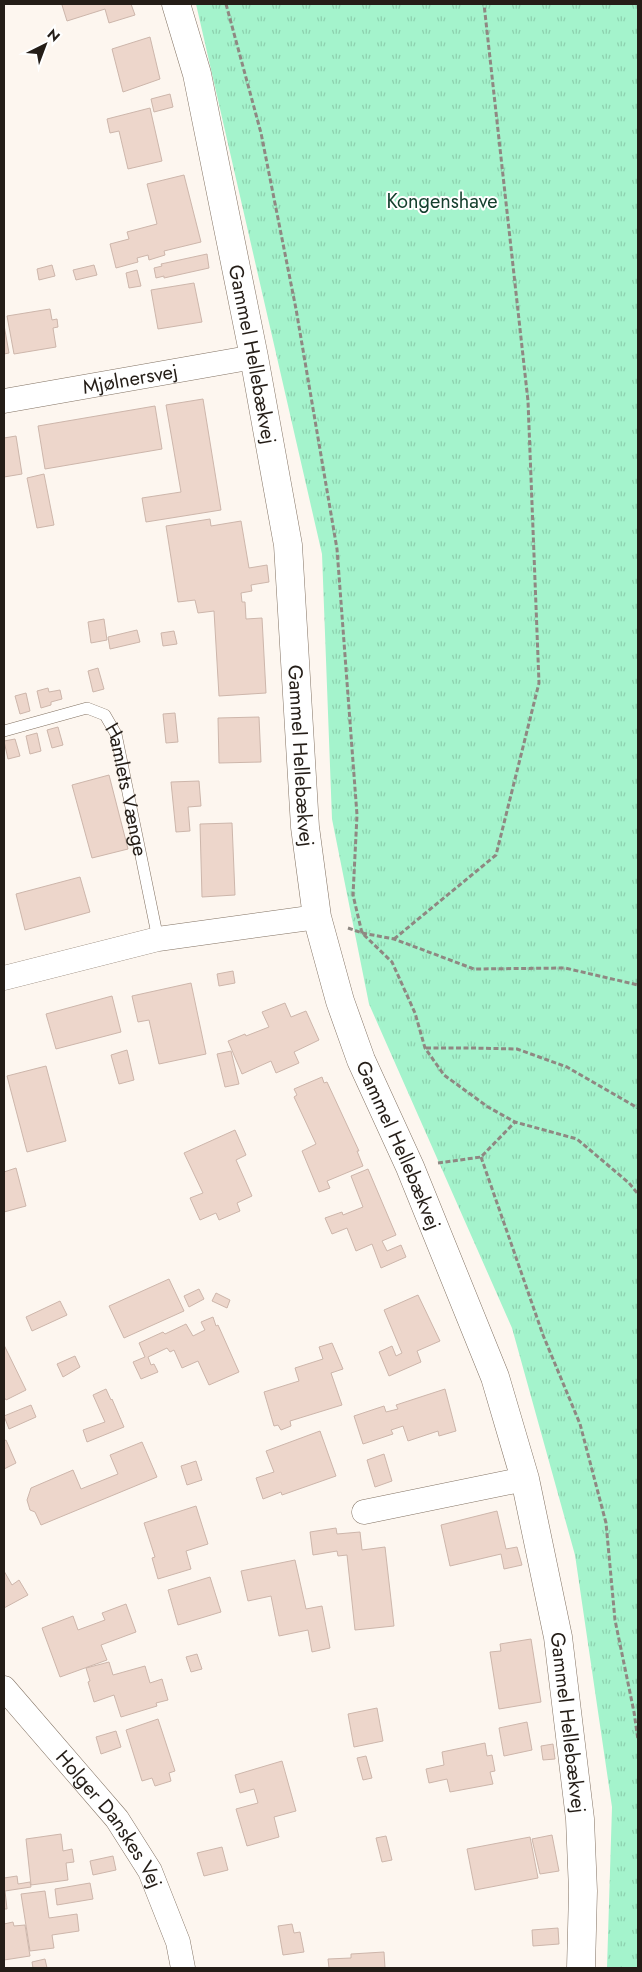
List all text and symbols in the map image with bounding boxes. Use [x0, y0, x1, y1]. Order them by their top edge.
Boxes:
north arrow [20, 20, 70, 70]
text: N [43, 24, 65, 46]
park label: Kongenshave [386, 187, 498, 216]
street label: Gammel Hellebækvej [221, 262, 284, 447]
street label: Mjølnersvej [80, 357, 180, 402]
street label: Gammel Hellebækvej [280, 664, 321, 849]
street label: Hamlets Vænge [97, 717, 155, 859]
street label: Gammel Hellebækvej [348, 1056, 448, 1234]
street label: Gammel Hellebækvej [543, 1630, 593, 1815]
street label: Holger Danskes Vej [49, 1744, 169, 1893]

